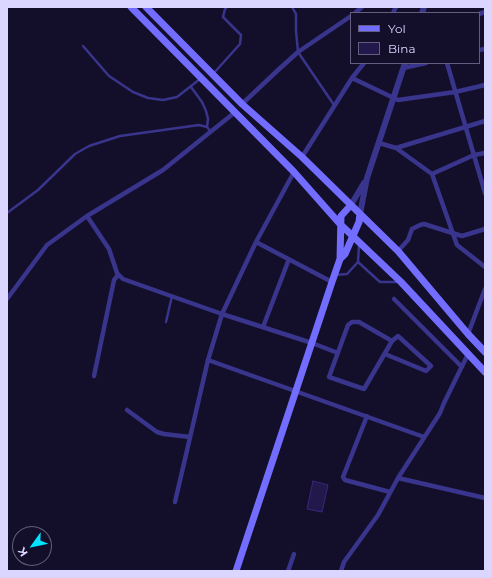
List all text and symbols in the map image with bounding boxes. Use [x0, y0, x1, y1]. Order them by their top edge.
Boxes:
legend [350, 12, 480, 64]
text: Yol [388, 21, 406, 36]
text: Bina [388, 41, 415, 56]
north arrow [12, 526, 52, 566]
text: K [15, 545, 31, 559]

